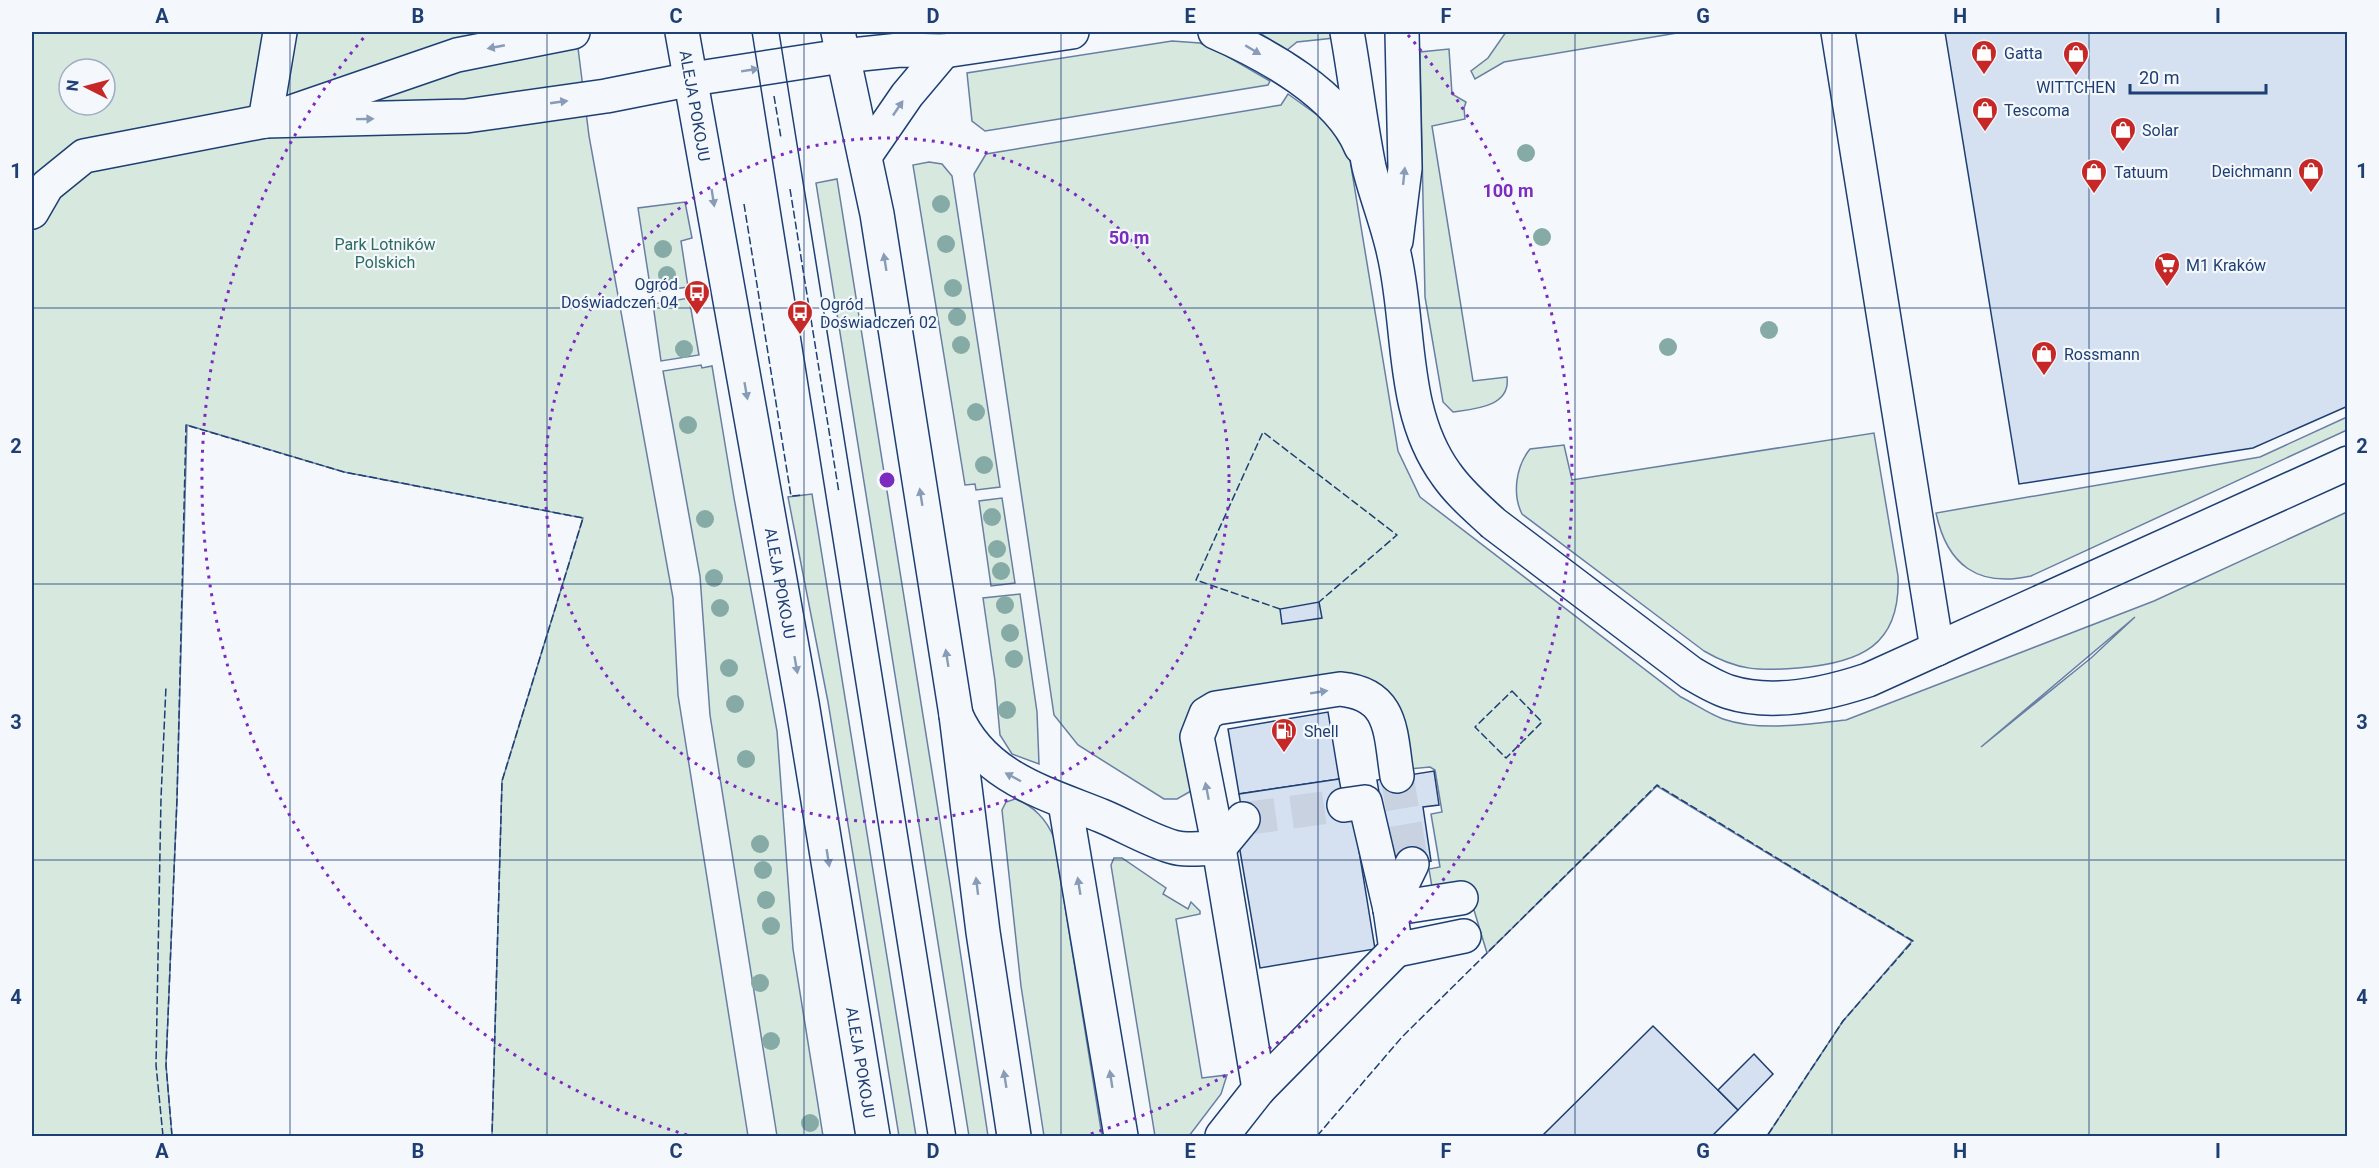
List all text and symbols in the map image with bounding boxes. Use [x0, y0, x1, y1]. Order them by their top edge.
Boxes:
text: A [155, 4, 169, 28]
text: B [412, 4, 424, 28]
text: C [669, 4, 683, 28]
text: D [927, 4, 940, 28]
text: E [1184, 4, 1196, 28]
text: F [1441, 4, 1452, 28]
text: G [1696, 4, 1710, 28]
text: H [1953, 4, 1967, 28]
text: I [2215, 4, 2221, 28]
shop icon: Gatta [1969, 38, 1999, 76]
shop icon: WITTCHEN [2061, 39, 2091, 77]
one-way arrow [486, 43, 505, 52]
place label: Gatta [2004, 44, 2043, 63]
one-way arrow [1245, 45, 1262, 55]
street label: ALEJA POKOJU [675, 49, 714, 163]
north arrow [57, 57, 117, 117]
scale bar [2130, 57, 2266, 95]
one-way arrow [740, 65, 759, 74]
text: 20 m [2139, 67, 2179, 88]
place label: WITTCHEN [2036, 78, 2116, 97]
text: N [63, 79, 83, 92]
shop icon: Tescoma [1970, 95, 2000, 133]
one-way arrow [550, 98, 569, 107]
one-way arrow [892, 100, 903, 116]
place label: Tescoma [2004, 101, 2070, 120]
one-way arrow [356, 114, 375, 123]
shop icon: Solar [2108, 115, 2138, 153]
place label: Solar [2142, 121, 2179, 140]
shop icon: Deichmann [2296, 156, 2326, 194]
shop icon: Tatuum [2079, 157, 2109, 195]
text: 1 [10, 159, 22, 183]
text: 1 [2356, 159, 2368, 183]
place label: Deichmann [2212, 162, 2292, 181]
place label: Tatuum [2114, 163, 2168, 182]
one-way arrow [1399, 166, 1409, 185]
text: 100 m [1482, 180, 1534, 201]
one-way arrow [709, 189, 718, 208]
text: 50 m [1109, 227, 1149, 248]
park label: Park Lotników Polskich [334, 235, 436, 272]
supermarket icon: M1 Kraków [2152, 250, 2182, 288]
one-way arrow [880, 253, 889, 272]
place label: M1 Kraków [2186, 256, 2266, 275]
place label: Ogród Doświadczeń 04 [561, 275, 678, 312]
bus stop icon: Ogród Doświadczeń 04 [682, 278, 712, 316]
place label: Ogród Doświadczeń 02 [820, 295, 937, 332]
bus stop icon: Ogród Doświadczeń 02 [785, 298, 815, 336]
shop icon: Rossmann [2029, 339, 2059, 377]
place label: Rossmann [2064, 345, 2140, 364]
one-way arrow [742, 381, 751, 400]
text: 2 [10, 434, 22, 458]
text: 2 [2356, 434, 2368, 458]
centre of rings [877, 470, 897, 490]
one-way arrow [916, 487, 925, 506]
street label: ALEJA POKOJU [761, 526, 799, 640]
one-way arrow [942, 648, 951, 667]
one-way arrow [791, 656, 800, 675]
one-way arrow [1309, 687, 1328, 696]
text: 3 [10, 710, 22, 734]
text: 3 [2356, 710, 2368, 734]
fuel station icon: Shell [1269, 716, 1299, 754]
place label: Shell [1304, 722, 1339, 741]
one-way arrow [1004, 772, 1021, 782]
one-way arrow [1202, 781, 1212, 800]
one-way arrow [824, 848, 833, 867]
one-way arrow [972, 876, 982, 895]
one-way arrow [1074, 877, 1083, 896]
text: 4 [10, 985, 22, 1009]
text: 4 [2356, 985, 2368, 1009]
street label: ALEJA POKOJU [842, 1006, 879, 1120]
one-way arrow [1001, 1069, 1010, 1088]
one-way arrow [1106, 1069, 1115, 1088]
text: A [155, 1139, 169, 1163]
text: B [412, 1139, 424, 1163]
text: C [669, 1139, 683, 1163]
text: D [927, 1139, 940, 1163]
text: E [1184, 1139, 1196, 1163]
text: F [1441, 1139, 1452, 1163]
text: G [1696, 1139, 1710, 1163]
text: H [1953, 1139, 1967, 1163]
text: I [2215, 1139, 2221, 1163]

